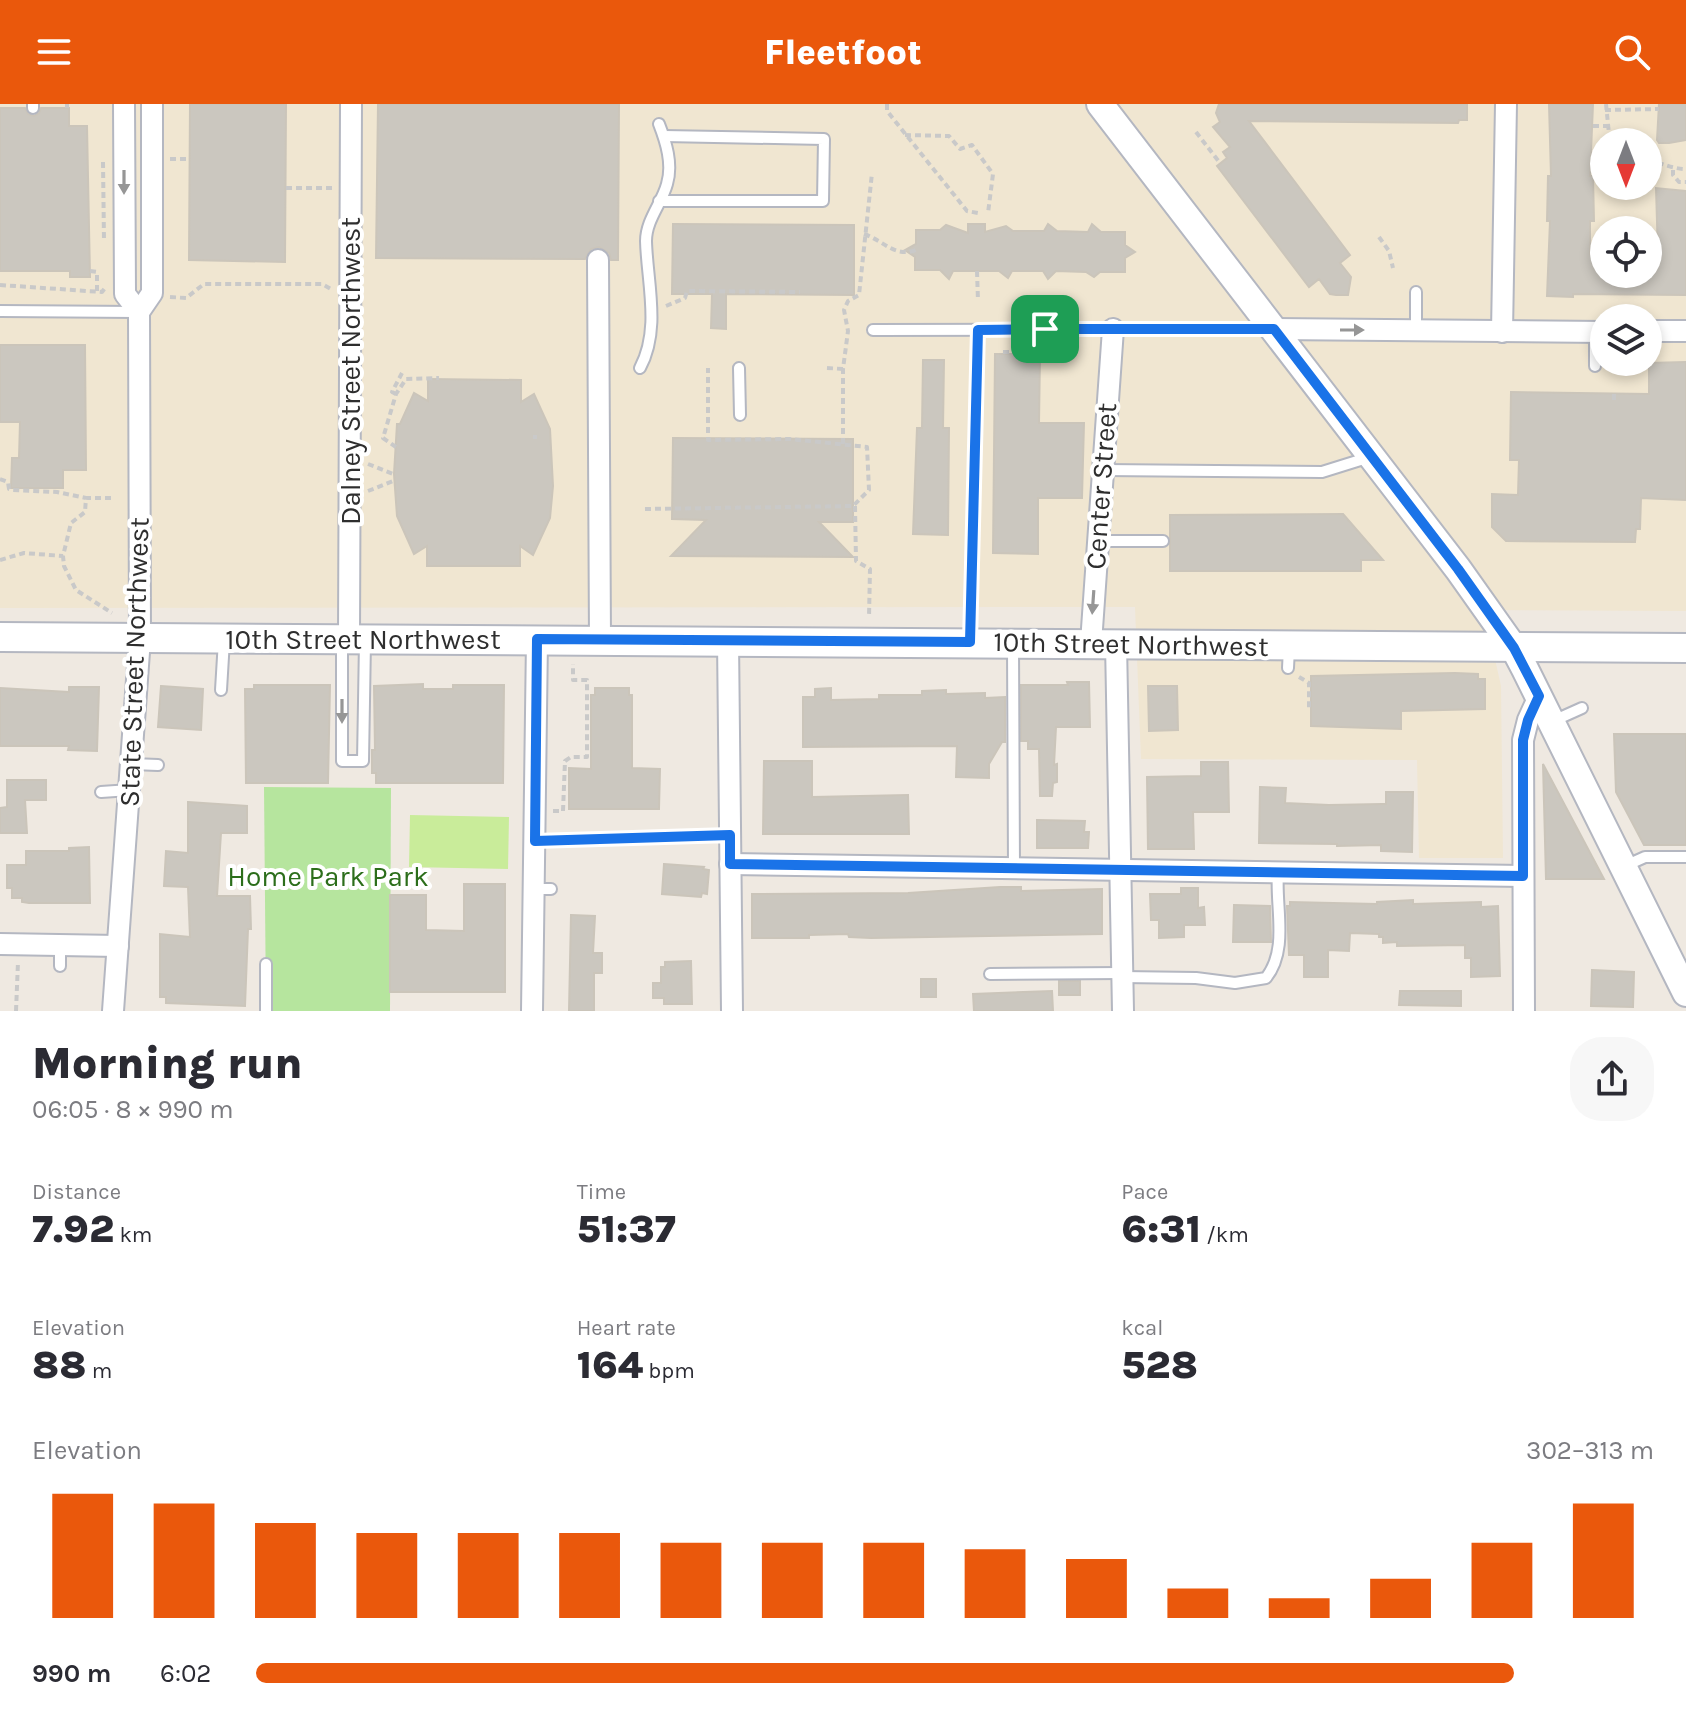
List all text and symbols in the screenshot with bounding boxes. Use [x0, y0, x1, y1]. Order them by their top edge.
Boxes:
icon: menu [32, 30, 76, 74]
icon: search [1610, 30, 1654, 74]
text: Fleetfoot [764, 31, 922, 73]
north arrow [1590, 128, 1662, 200]
map controls [1590, 128, 1662, 376]
one-way arrow [118, 170, 130, 195]
button: locate [1590, 216, 1662, 288]
street label: Dalney Street Northwest [334, 217, 367, 525]
pin [1011, 295, 1079, 363]
button: layers [1590, 304, 1662, 376]
icon: arrive [1023, 307, 1067, 351]
one-way arrow [1340, 324, 1365, 337]
street label: Center Street [1079, 402, 1123, 570]
street label: State Street Northwest [112, 517, 156, 807]
one-way arrow [1086, 590, 1099, 615]
street label: 10th Street Northwest [225, 623, 501, 656]
street label: 10th Street Northwest [993, 625, 1269, 663]
one-way arrow [336, 699, 348, 724]
park label: Home Park Park [227, 860, 429, 893]
button: share [1570, 1037, 1654, 1121]
text: Morning run [32, 1038, 303, 1089]
text: 06:05 · 8 × 990 m [32, 1094, 233, 1125]
text: Distance [32, 1179, 121, 1205]
text: Time [577, 1179, 626, 1205]
text: Pace [1121, 1179, 1168, 1205]
text: 7.92 [32, 1205, 114, 1252]
text: 51:37 [577, 1205, 676, 1252]
text: 6:31 [1121, 1205, 1201, 1252]
text: km [114, 1222, 152, 1248]
text: /km [1201, 1222, 1249, 1248]
text: Elevation [32, 1315, 125, 1341]
text: Heart rate [577, 1315, 676, 1341]
text: kcal [1121, 1315, 1163, 1341]
text: 88 [32, 1341, 86, 1388]
text: 164 [577, 1341, 643, 1388]
text: 528 [1121, 1341, 1198, 1388]
text: m [86, 1358, 112, 1384]
text: bpm [643, 1358, 695, 1384]
text: Elevation [32, 1435, 142, 1466]
text: 302–313 m [1526, 1435, 1654, 1466]
text: 990 m [32, 1658, 111, 1689]
text: 6:02 [160, 1658, 211, 1689]

